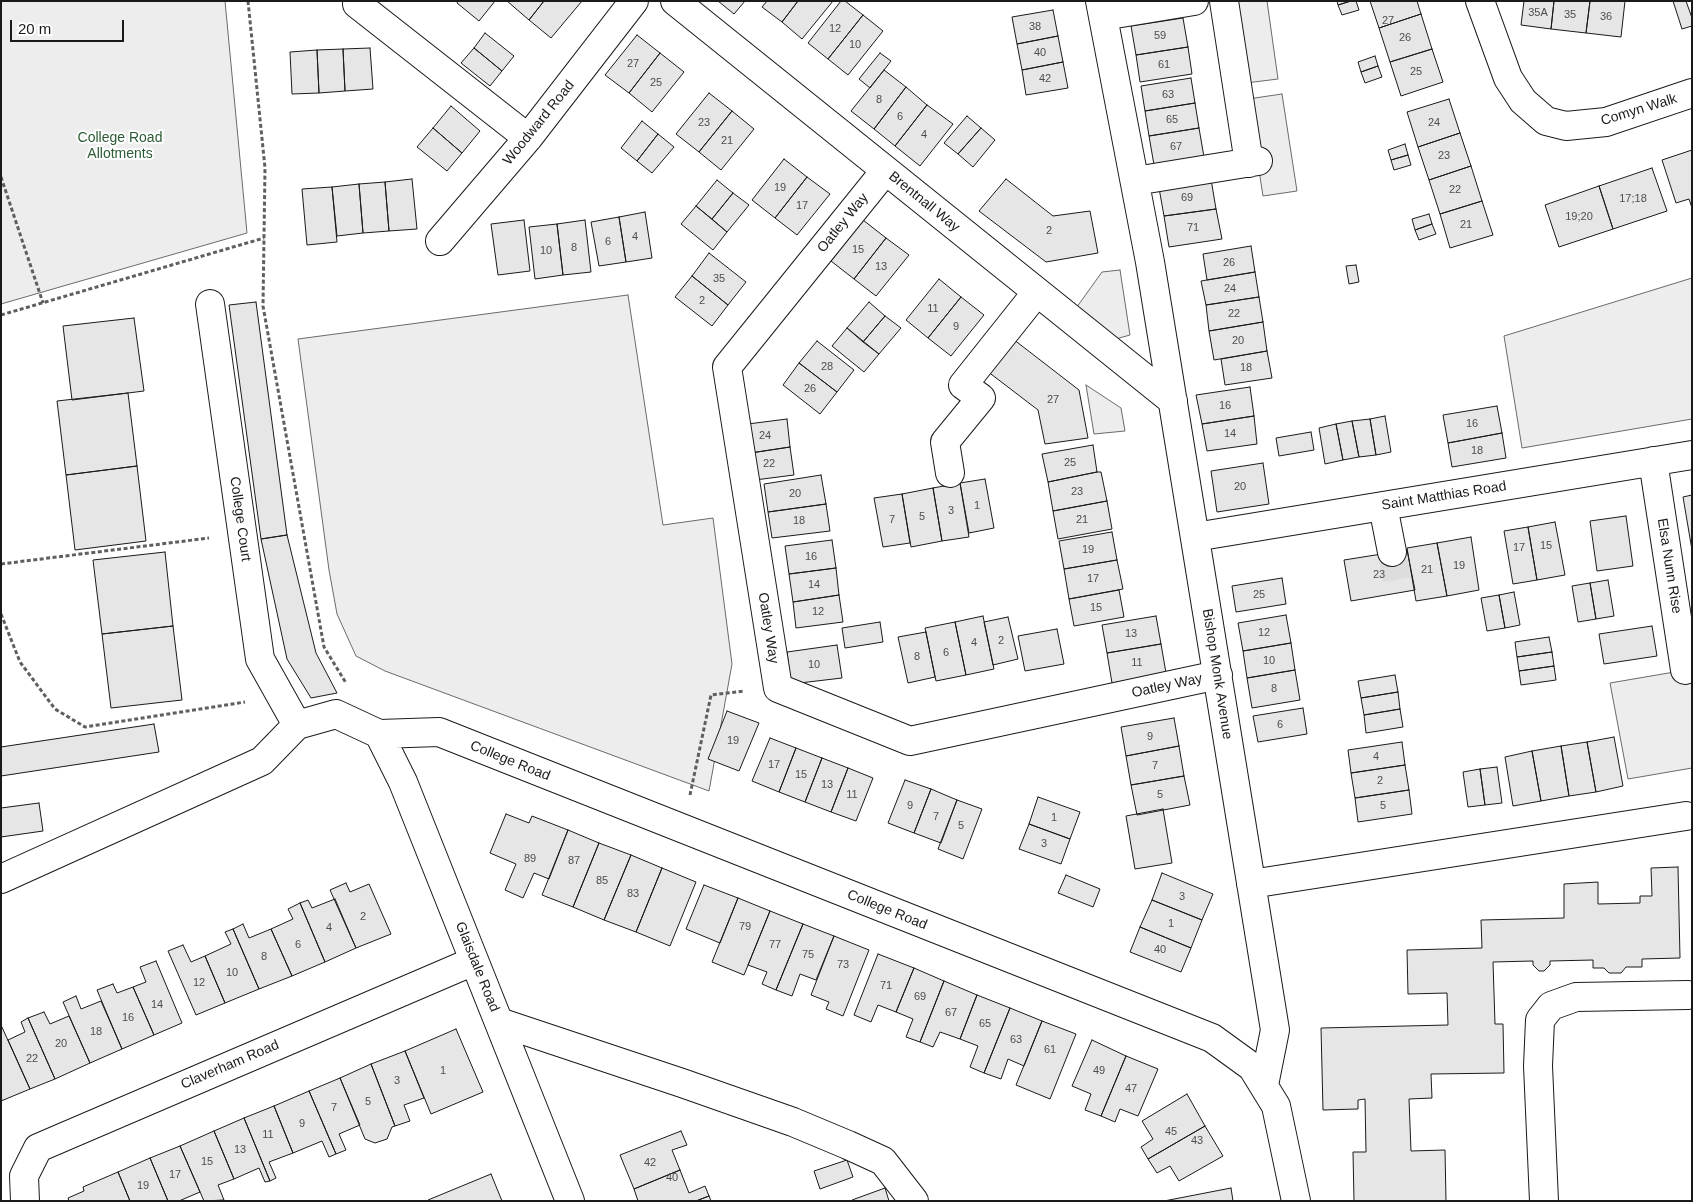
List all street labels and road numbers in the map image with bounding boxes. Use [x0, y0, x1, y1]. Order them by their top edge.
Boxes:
street label: Woodward Road [500, 77, 578, 169]
street label: Comyn Walk [1599, 90, 1679, 130]
street label: Brentnall Way [885, 168, 963, 236]
street label: Oatley Way [814, 190, 872, 256]
street label: College Court [226, 475, 254, 563]
street label: Saint Matthias Road [1380, 478, 1508, 514]
street label: Elsa Nunn Rise [1653, 517, 1685, 615]
street label: Oatley Way [754, 591, 782, 665]
street label: Bishop Monk Avenue [1198, 607, 1236, 741]
street label: Oatley Way [1130, 670, 1204, 702]
street label: College Road [468, 737, 552, 785]
street label: College Road [845, 886, 929, 934]
street label: Glaisdale Road [451, 919, 503, 1015]
street label: Claverham Road [178, 1037, 282, 1093]

